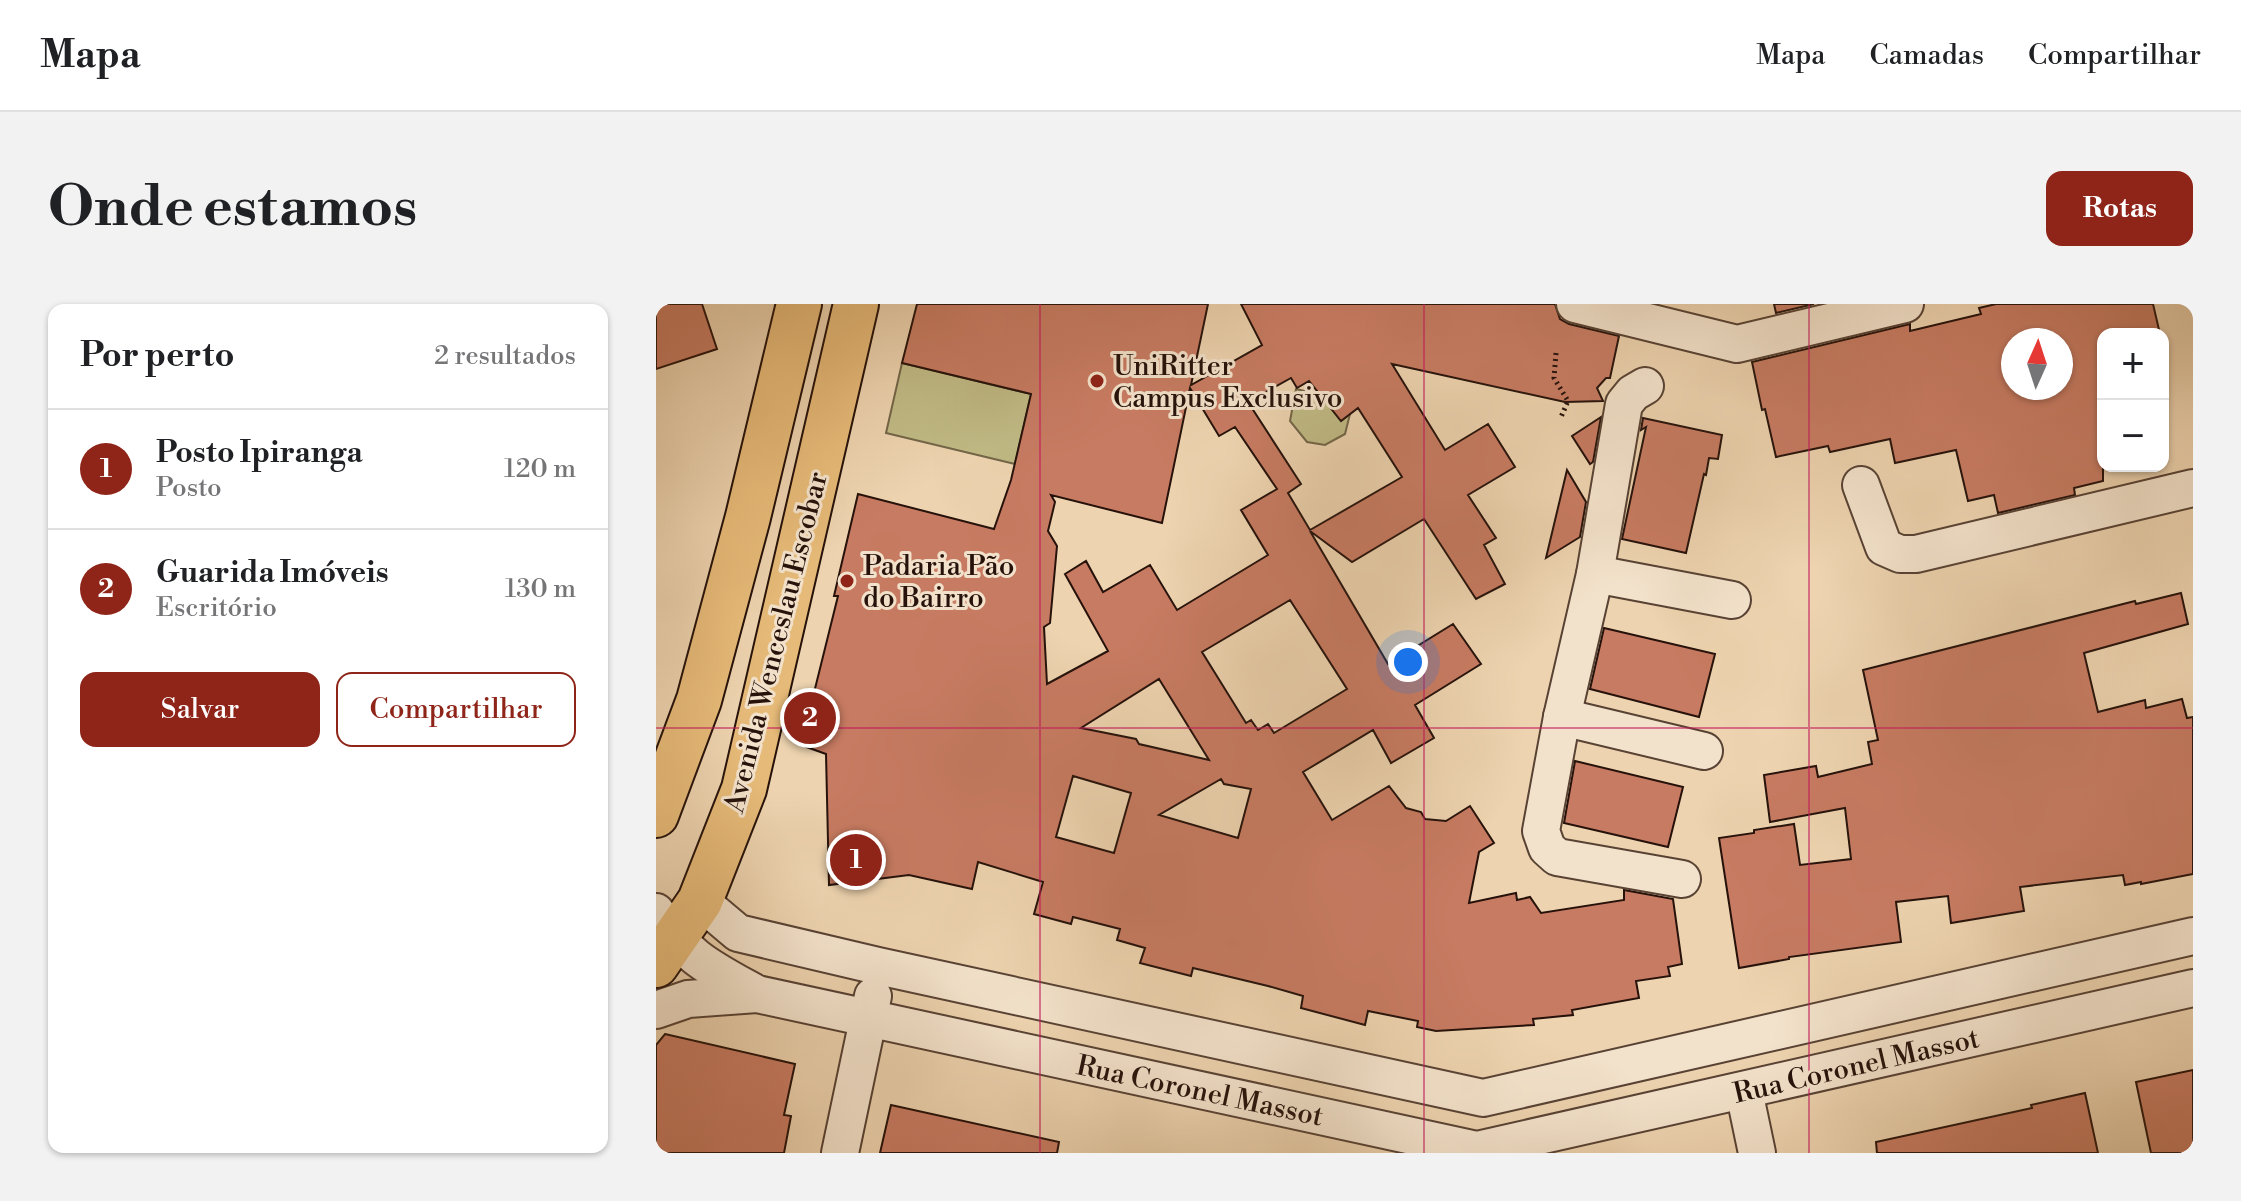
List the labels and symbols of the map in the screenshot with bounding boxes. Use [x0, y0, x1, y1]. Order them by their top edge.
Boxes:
north arrow [2001, 328, 2073, 400]
place label: UniRitter Campus Exclusivo [1113, 349, 1343, 416]
marker: UniRitter Campus Exclusivo [1088, 372, 1106, 390]
street label: Avenida Wenceslau Escobar [717, 468, 836, 817]
place label: Padaria Pão do Bairro [863, 549, 1014, 616]
marker: Padaria Pão do Bairro [838, 572, 856, 590]
your location [1388, 642, 1428, 682]
pin: 2 [784, 688, 836, 748]
pin: 1 [830, 830, 882, 890]
street label: Rua Coronel Massot [1730, 1021, 1983, 1112]
street label: Rua Coronel Massot [1073, 1048, 1326, 1135]

